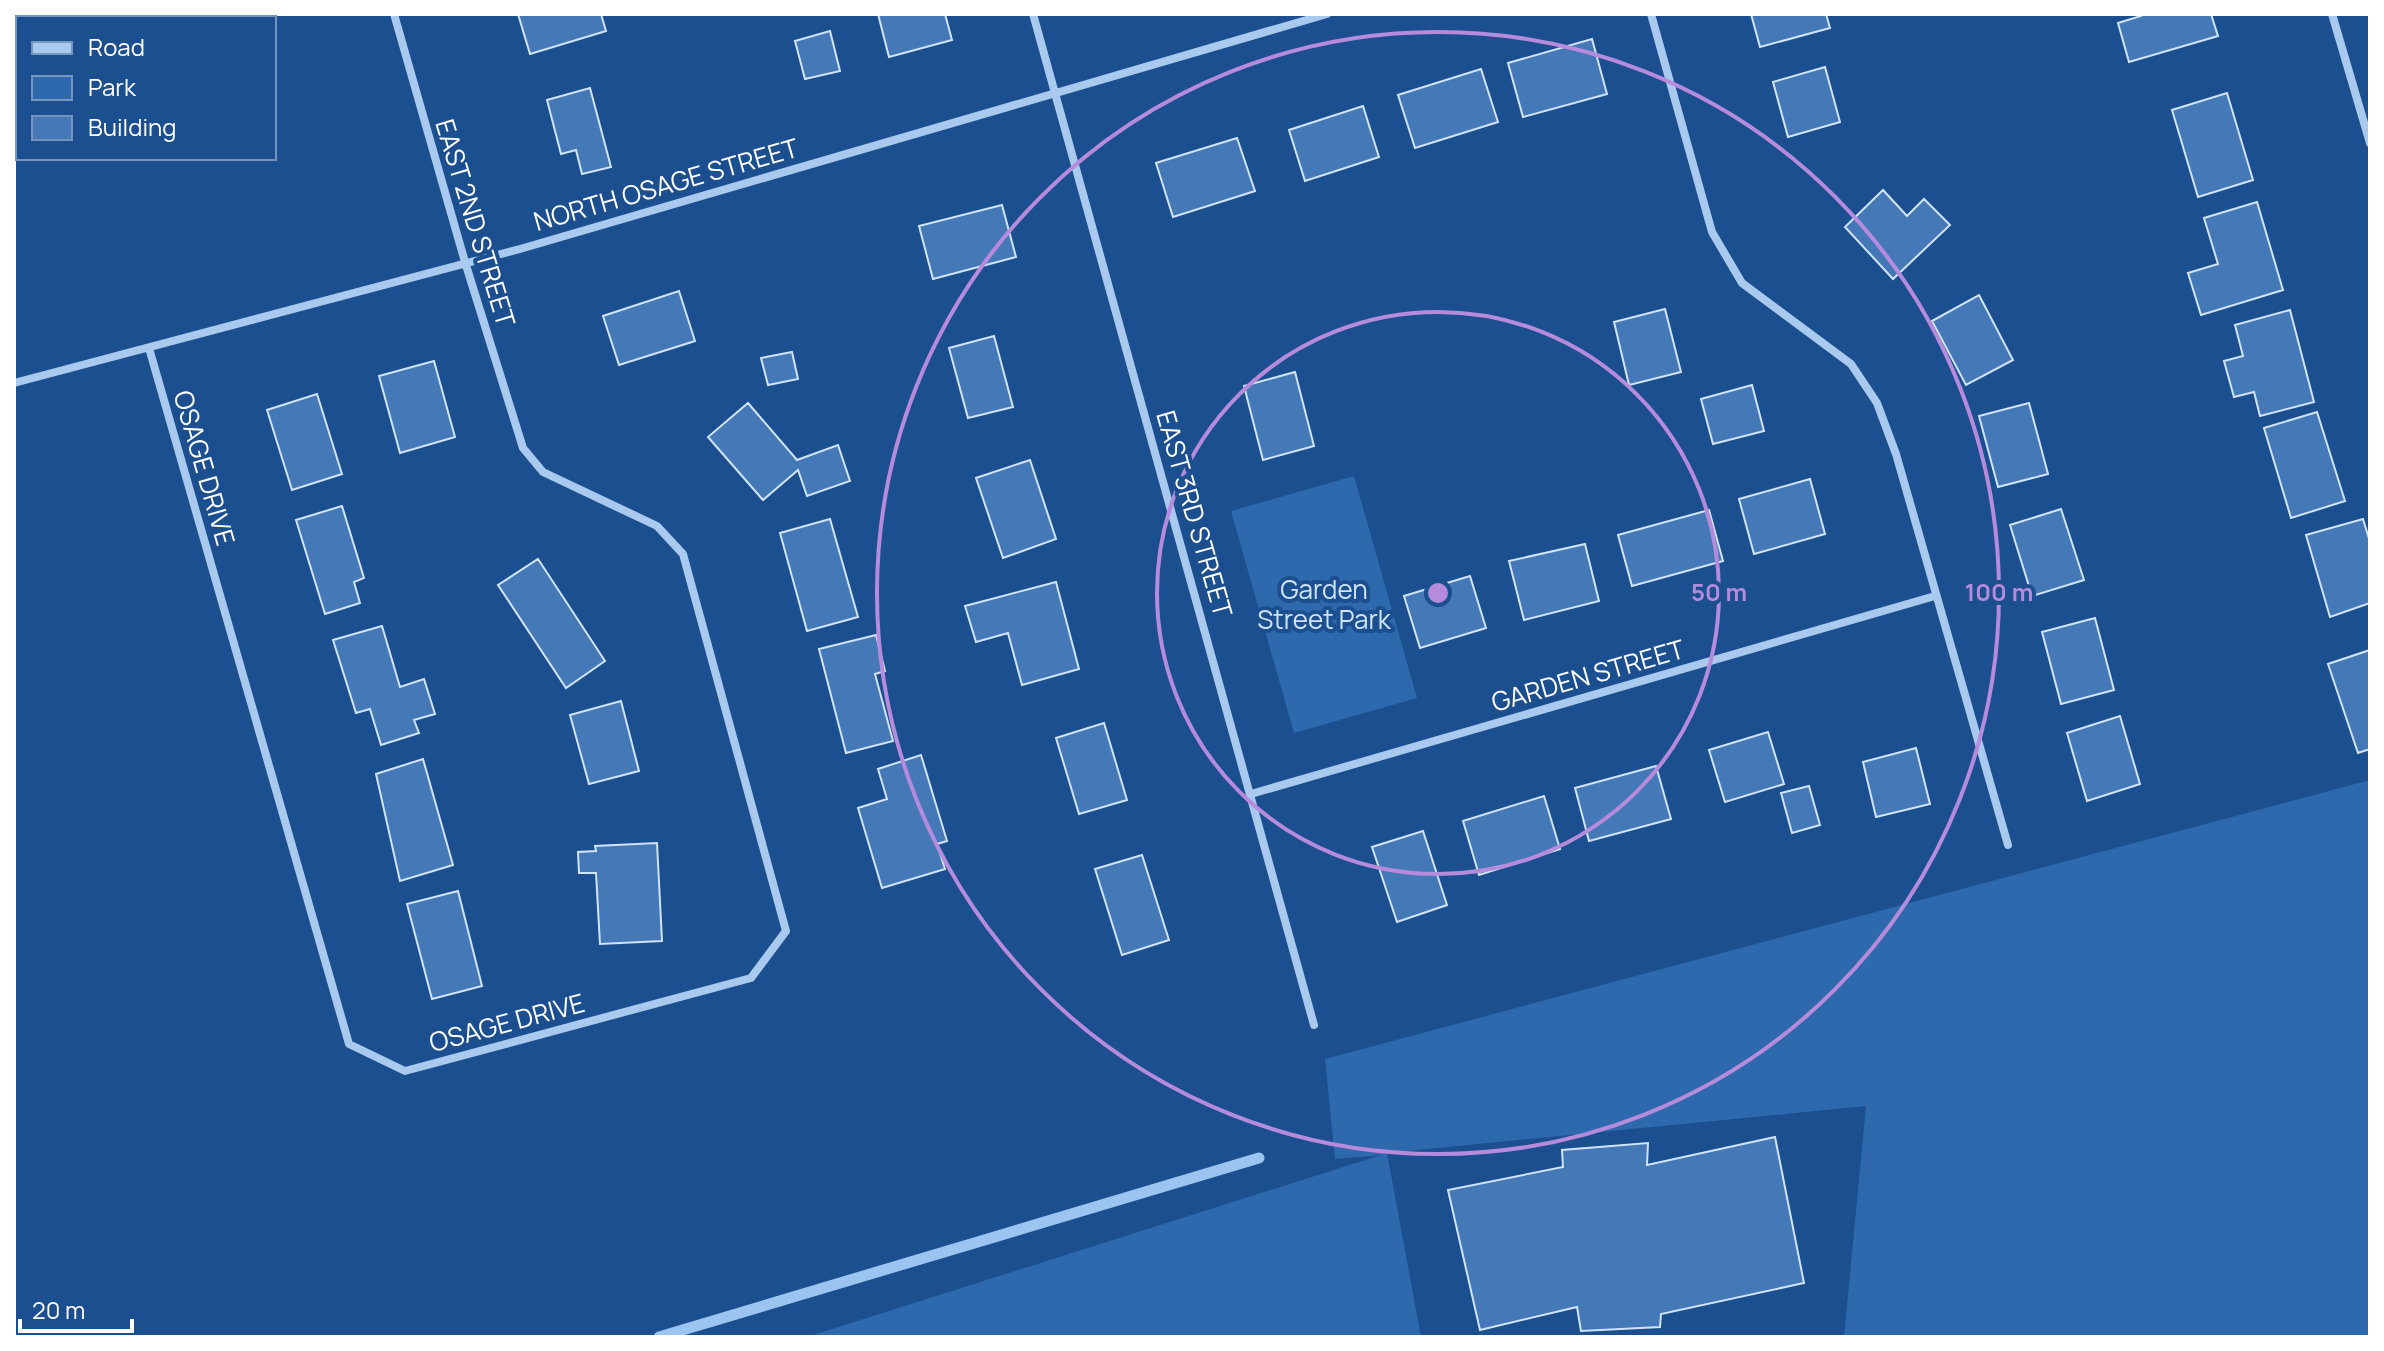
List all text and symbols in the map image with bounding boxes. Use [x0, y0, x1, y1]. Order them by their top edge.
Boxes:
legend [16, 16, 276, 160]
text: Road [88, 30, 145, 63]
text: Park [88, 70, 137, 103]
text: Building [88, 110, 176, 143]
street label: EAST 2ND STREET [427, 115, 525, 331]
street label: NORTH OSAGE STREET [529, 129, 803, 239]
street label: OSAGE DRIVE [166, 386, 244, 549]
street label: EAST 3RD STREET [1148, 406, 1242, 622]
park label: Garden Street Park [1257, 571, 1392, 637]
text: 50 m [1691, 575, 1747, 608]
text: 100 m [1965, 575, 2033, 608]
centre of rings [1424, 579, 1452, 607]
street label: GARDEN STREET [1487, 630, 1689, 720]
street label: OSAGE DRIVE [425, 984, 588, 1060]
scale bar [20, 1283, 132, 1333]
text: 20 m [32, 1293, 85, 1326]

